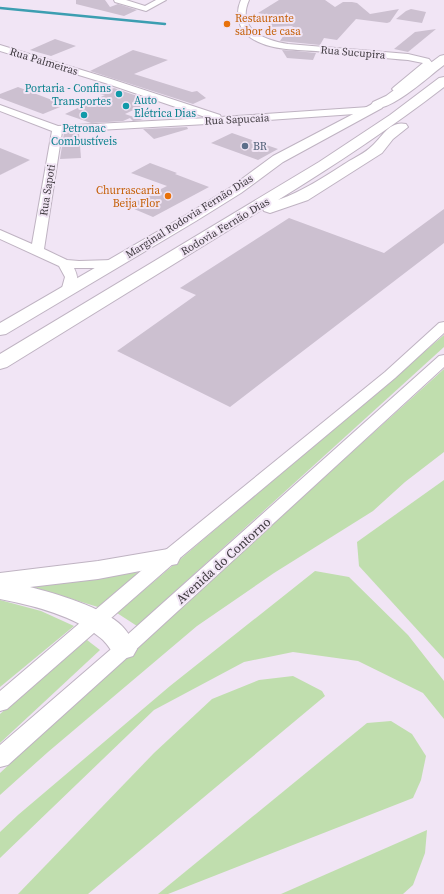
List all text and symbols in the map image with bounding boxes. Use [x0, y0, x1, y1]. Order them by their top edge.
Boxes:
place label: Restaurante sabor de casa [235, 11, 301, 39]
marker: Restaurante sabor de casa [222, 19, 232, 29]
street label: Rua Sucupira [320, 42, 386, 63]
street label: Rua Palmeiras [8, 44, 80, 79]
place label: Portaria - Confins Transportes [25, 81, 111, 109]
marker: Portaria - Confins Transportes [114, 89, 124, 99]
place label: Auto Elétrica Dias [134, 93, 196, 121]
marker: Auto Elétrica Dias [121, 101, 131, 111]
marker: Petronac Combustíveis [79, 110, 89, 120]
street label: Rua Sapucaia [204, 110, 270, 129]
place label: Petronac Combustíveis [51, 121, 117, 149]
place label: BR [253, 139, 267, 154]
marker: BR [240, 141, 250, 151]
street label: Rua Sapoti [36, 163, 59, 217]
street label: Marginal Rodovia Fernão Dias [123, 171, 255, 261]
place label: Churrascaria Beija Flor [96, 183, 160, 211]
marker: Churrascaria Beija Flor [163, 191, 173, 201]
street label: Rodovia Fernão Dias [178, 194, 272, 258]
street label: Avenida do Contorno [172, 513, 274, 608]

